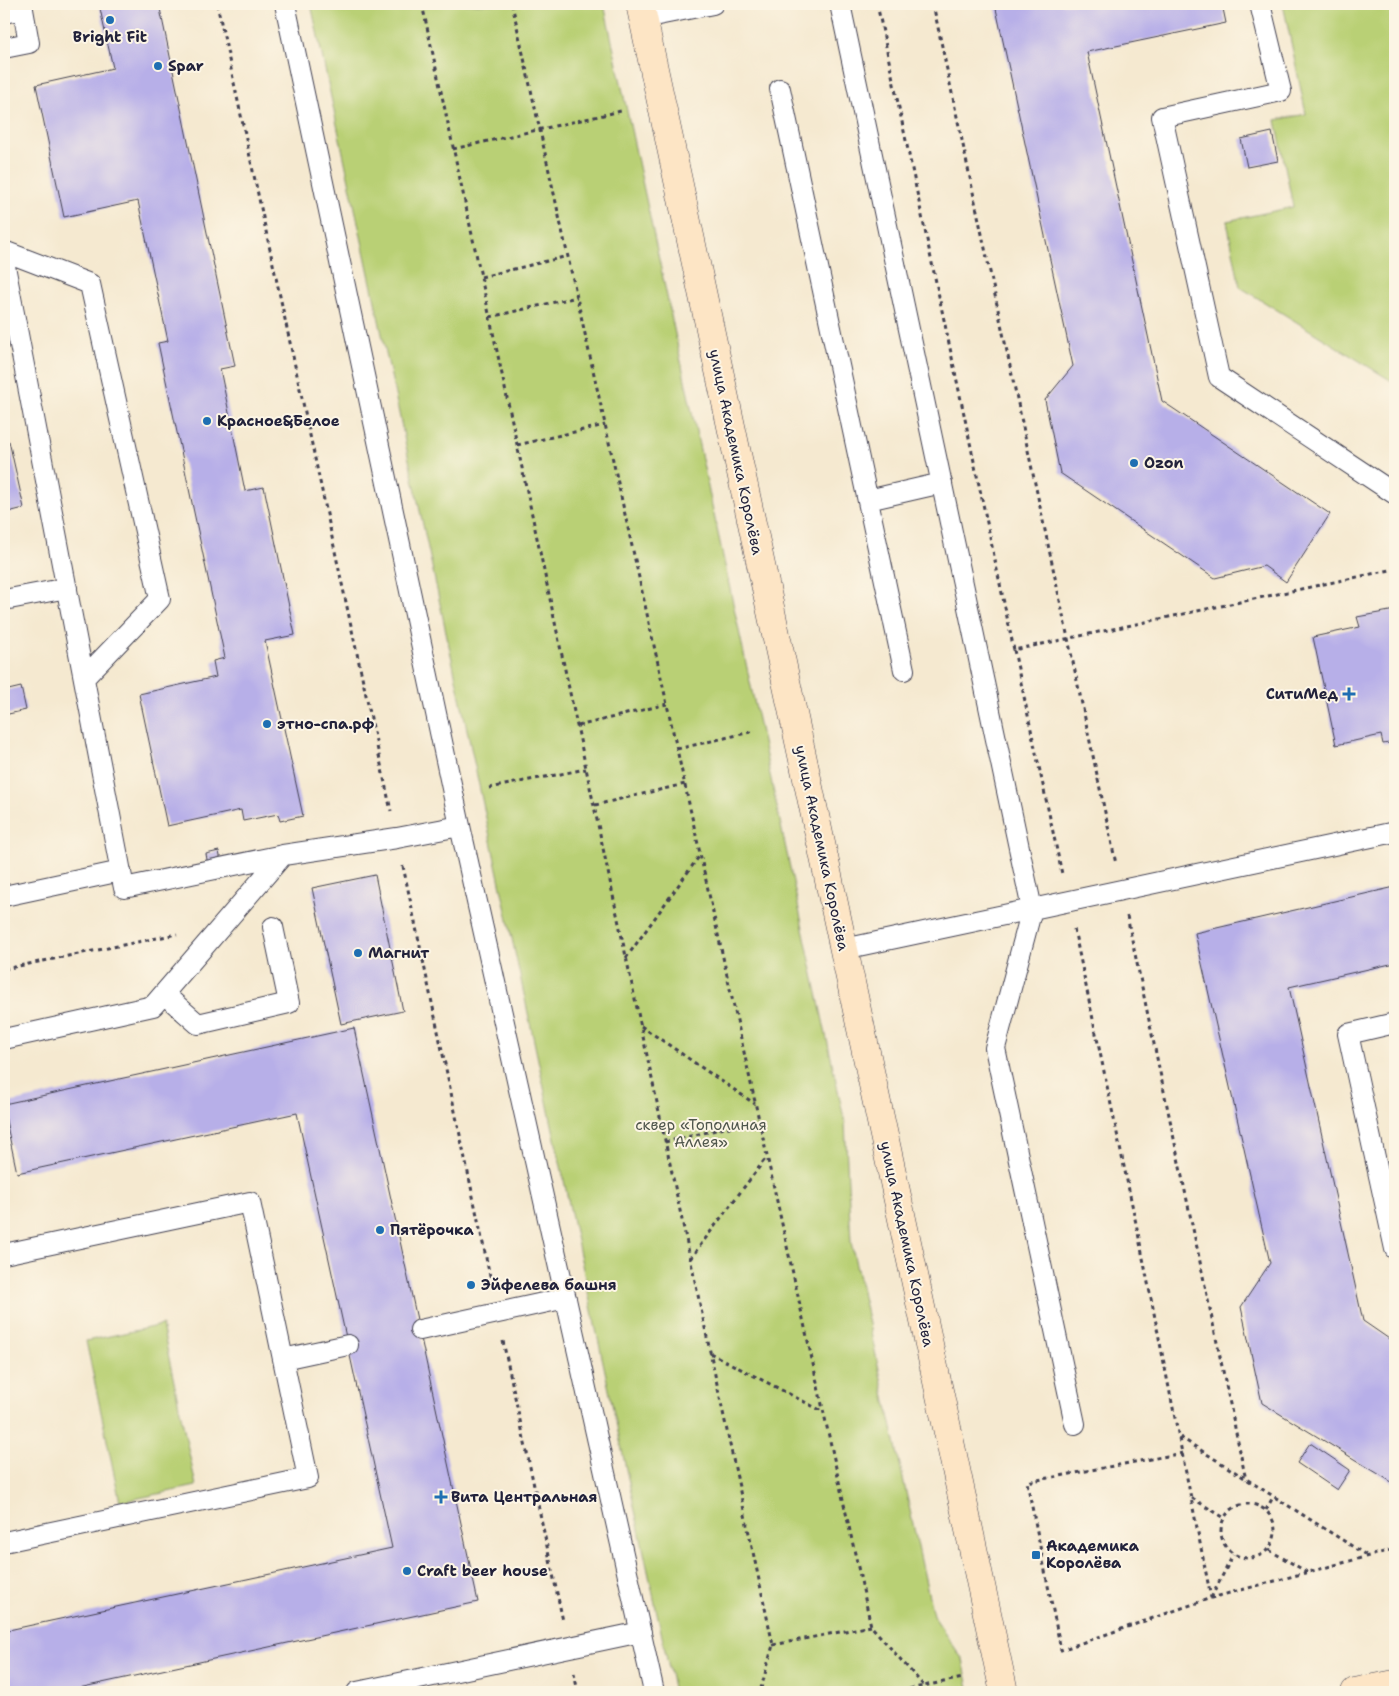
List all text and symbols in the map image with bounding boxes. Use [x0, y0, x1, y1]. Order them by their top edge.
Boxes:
marker: Bright Fit [104, 14, 116, 26]
place label: Bright Fit [73, 27, 147, 47]
place label: Spar [168, 56, 204, 76]
marker: Spar [152, 60, 164, 72]
street label: улица Академика Королёва [704, 347, 768, 557]
place label: Красное&Белое [217, 411, 340, 431]
marker: Красное&Белое [201, 415, 213, 427]
place label: Ozon [1144, 453, 1184, 473]
marker: Ozon [1128, 457, 1140, 469]
place label: СитиМед [1266, 684, 1339, 704]
marker: СитиМед [1342, 687, 1356, 701]
place label: этно-спа.рф [277, 714, 375, 734]
marker: этно-спа.рф [261, 718, 273, 730]
street label: улица Академика Королёва [790, 743, 854, 953]
place label: Магнит [368, 943, 429, 963]
marker: Магнит [352, 947, 364, 959]
park label: сквер «Тополиная Аллея» [635, 1115, 767, 1152]
street label: улица Академика Королёва [875, 1139, 939, 1349]
place label: Пятёрочка [390, 1220, 474, 1240]
marker: Пятёрочка [374, 1224, 386, 1236]
place label: Эйфелева башня [481, 1275, 617, 1295]
marker: Эйфелева башня [465, 1279, 477, 1291]
place label: Вита Центральная [451, 1487, 598, 1507]
marker: Вита Центральная [435, 1491, 447, 1503]
place label: Академика Королёва [1046, 1536, 1140, 1573]
marker: Академика Королёва [1030, 1549, 1042, 1561]
place label: Craft beer house [417, 1561, 548, 1581]
marker: Craft beer house [401, 1565, 413, 1577]

